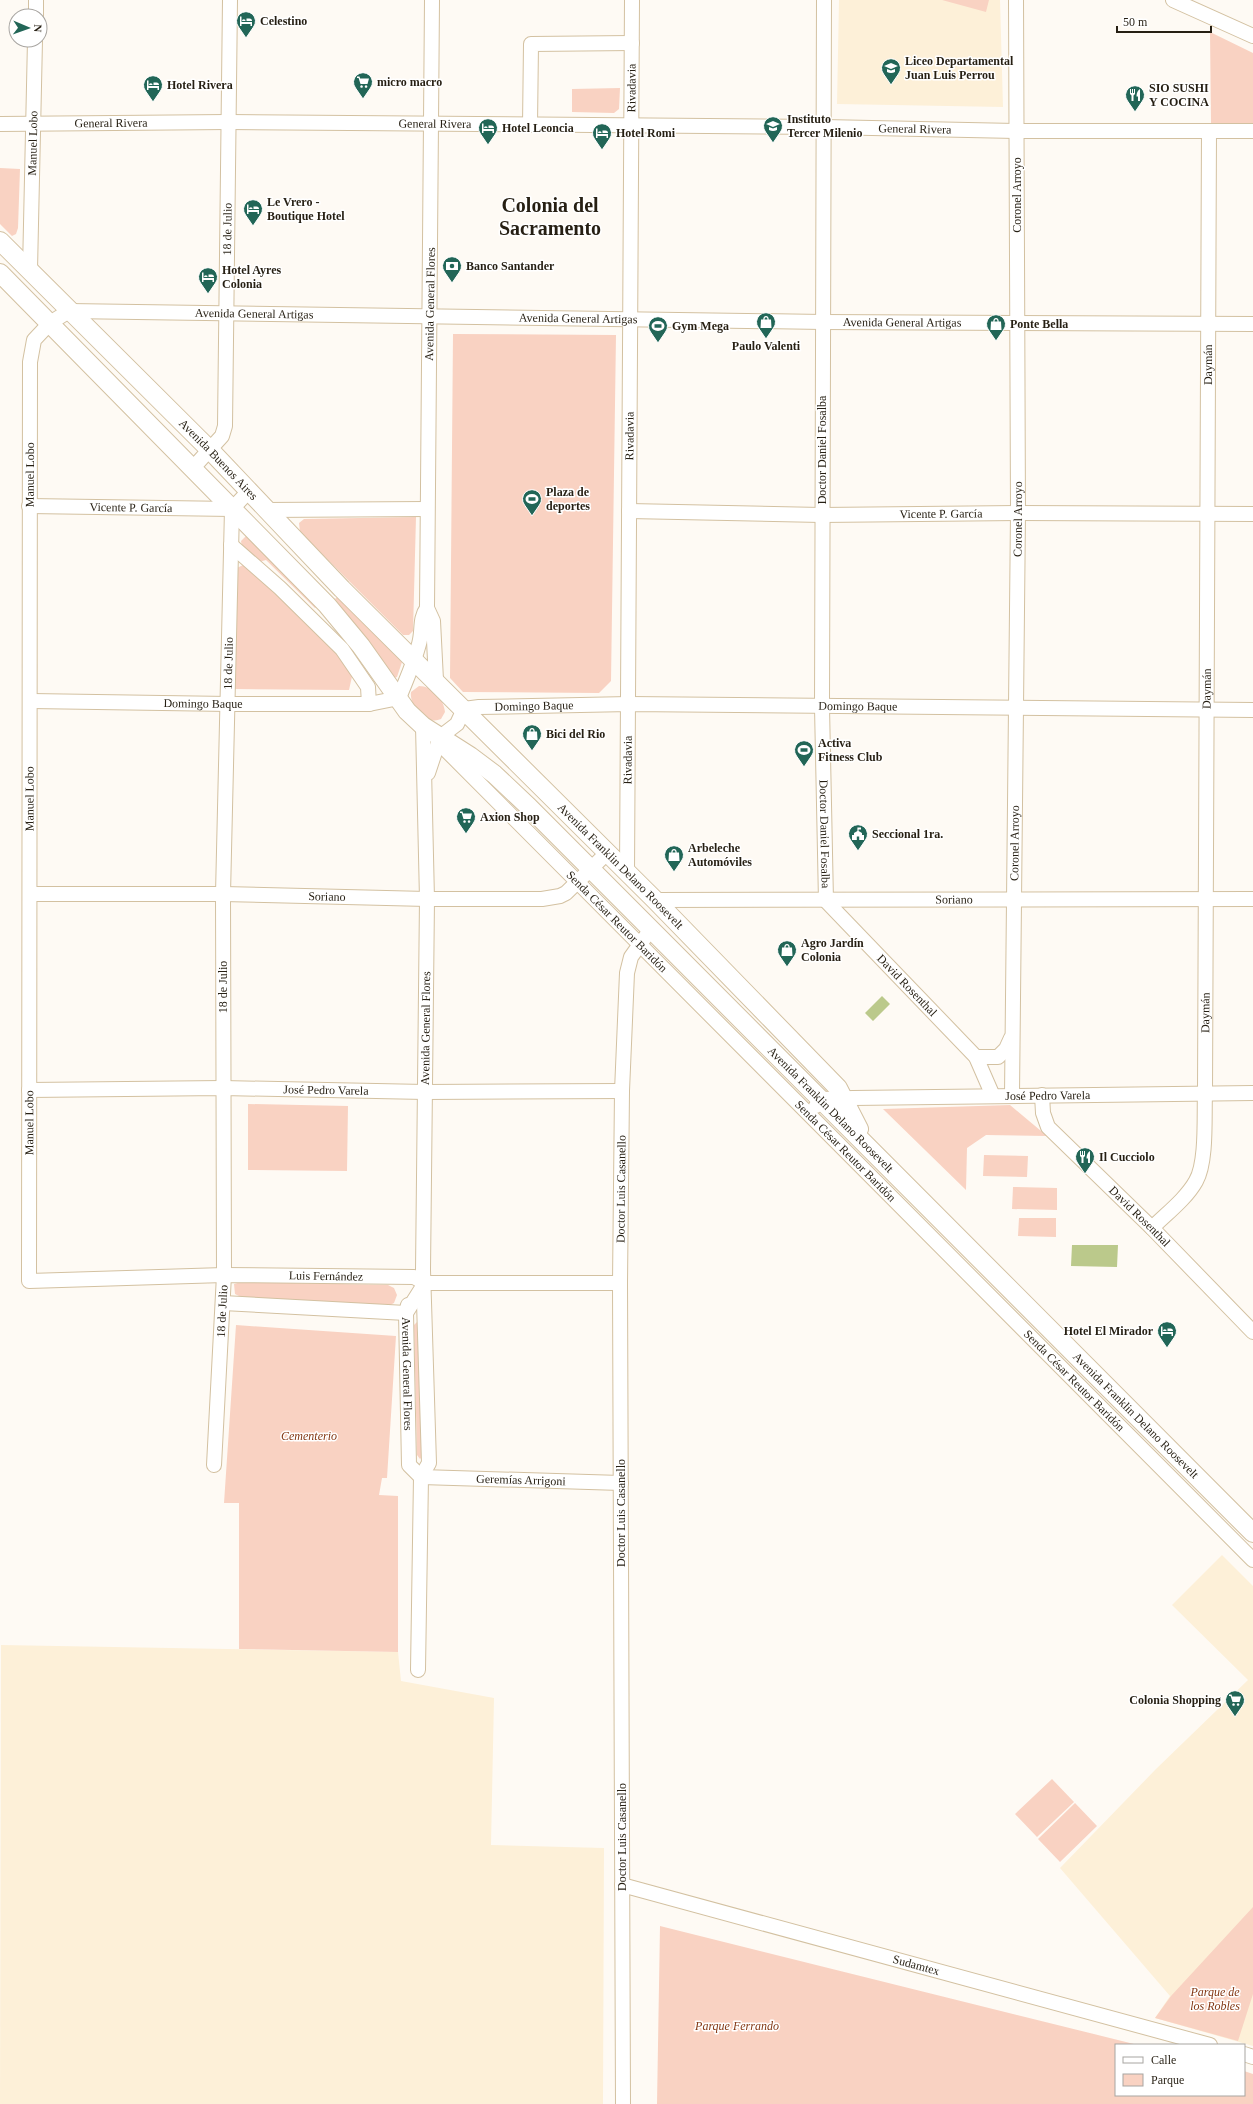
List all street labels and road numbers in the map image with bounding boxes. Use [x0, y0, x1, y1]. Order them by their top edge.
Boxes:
street label: Rivadavia [624, 63, 639, 112]
street label: Manuel Lobo [25, 110, 40, 176]
street label: General Rivera [74, 116, 148, 130]
street label: General Rivera [398, 116, 472, 131]
street label: General Rivera [878, 121, 952, 137]
street label: Coronel Arroyo [1010, 157, 1024, 233]
street label: 18 de Julio [220, 203, 235, 255]
street label: Avenida General Flores [422, 247, 438, 361]
street label: Avenida General Artigas [195, 306, 314, 322]
street label: Avenida General Artigas [519, 311, 638, 326]
street label: Avenida General Artigas [843, 315, 962, 330]
street label: Daymán [1201, 344, 1215, 385]
street label: Doctor Daniel Fosalba [815, 395, 829, 504]
street label: Rivadavia [622, 411, 637, 460]
street label: Avenida Buenos Aires [176, 416, 261, 503]
street label: Manuel Lobo [23, 442, 37, 507]
street label: Coronel Arroyo [1011, 481, 1025, 557]
street label: Vicente P. García [89, 500, 173, 515]
street label: Vicente P. García [899, 506, 983, 521]
street label: 18 de Julio [221, 637, 236, 690]
street label: Daymán [1200, 668, 1214, 709]
street label: Domingo Baque [163, 696, 242, 711]
street label: Domingo Baque [494, 698, 574, 714]
street label: Domingo Baque [818, 699, 898, 714]
street label: Rivadavia [621, 735, 635, 784]
street label: Manuel Lobo [22, 766, 37, 831]
street label: Doctor Daniel Fosalba [816, 779, 833, 889]
street label: Avenida Franklin Delano Roosevelt [555, 800, 687, 933]
street label: Coronel Arroyo [1007, 805, 1022, 881]
street label: Senda César Reutor Baridón [564, 868, 670, 975]
street label: Soriano [308, 889, 346, 904]
street label: Soriano [935, 892, 973, 907]
street label: David Rosenthal [874, 951, 940, 1020]
street label: 18 de Julio [216, 961, 230, 1013]
street label: Avenida General Flores [418, 971, 433, 1085]
street label: Daymán [1198, 992, 1212, 1033]
street label: Avenida Franklin Delano Roosevelt [765, 1044, 897, 1176]
street label: José Pedro Varela [283, 1082, 369, 1098]
street label: José Pedro Varela [1005, 1088, 1091, 1103]
street label: Manuel Lobo [22, 1090, 36, 1155]
street label: Senda César Reutor Baridón [792, 1098, 899, 1205]
street label: Doctor Luis Casanello [613, 1135, 629, 1243]
street label: David Rosenthal [1106, 1183, 1174, 1250]
street label: Luis Fernández [289, 1268, 363, 1284]
street label: 18 de Julio [214, 1285, 230, 1338]
street label: Avenida General Flores [399, 1317, 415, 1431]
street label: Senda César Reutor Baridón [1021, 1327, 1128, 1434]
street label: Avenida Franklin Delano Roosevelt [1070, 1350, 1202, 1482]
street label: Doctor Luis Casanello [614, 1459, 628, 1567]
street label: Geremías Arrigoni [476, 1472, 567, 1488]
street label: Doctor Luis Casanello [615, 1783, 629, 1891]
street label: Sudamtex [891, 1952, 941, 1978]

